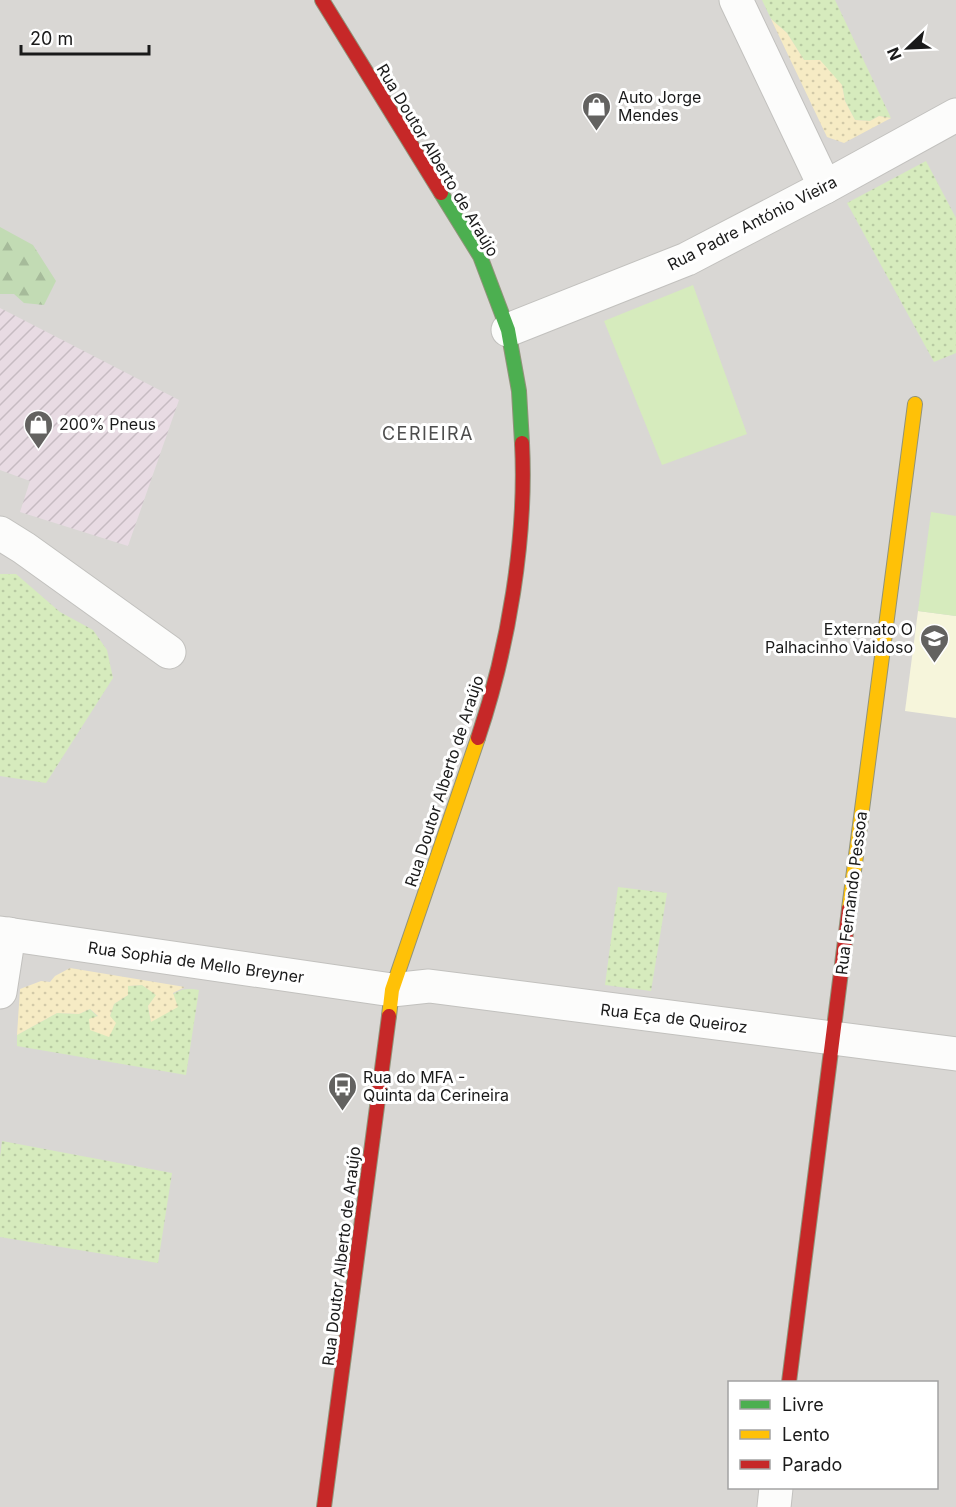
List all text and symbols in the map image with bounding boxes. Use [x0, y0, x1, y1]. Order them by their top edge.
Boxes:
scale bar [21, 18, 148, 56]
north arrow [878, 18, 938, 78]
text: 20 m [30, 28, 73, 49]
text: N [883, 44, 906, 63]
street label: Rua Doutor Alberto de Araújo [372, 60, 504, 260]
place label: Auto Jorge Mendes [618, 87, 701, 125]
shop icon: Auto Jorge Mendes [581, 90, 613, 132]
street label: Rua Padre António Vieira [664, 172, 840, 274]
shop icon: 200% Pneus [22, 408, 54, 450]
place label: 200% Pneus [59, 414, 156, 434]
district label: CERIEIRA [382, 423, 474, 444]
place label: Externato O Palhacinho Vaidoso [765, 619, 913, 657]
school or university icon: Externato O Palhacinho Vaidoso [918, 622, 950, 664]
street label: Rua Doutor Alberto de Araújo [400, 673, 488, 889]
street label: Rua Fernando Pessoa [831, 810, 871, 976]
street label: Rua Sophia de Mello Breyner [87, 937, 305, 987]
street label: Rua Eça de Queiroz [599, 999, 749, 1037]
place label: Rua do MFA - Quinta da Cerineira [363, 1067, 509, 1105]
bus stop icon: Rua do MFA - Quinta da Cerineira [326, 1070, 358, 1112]
street label: Rua Doutor Alberto de Araújo [318, 1145, 364, 1367]
legend [728, 1381, 938, 1489]
text: Livre [782, 1394, 824, 1415]
text: Lento [782, 1424, 830, 1445]
text: Parado [782, 1454, 842, 1475]

